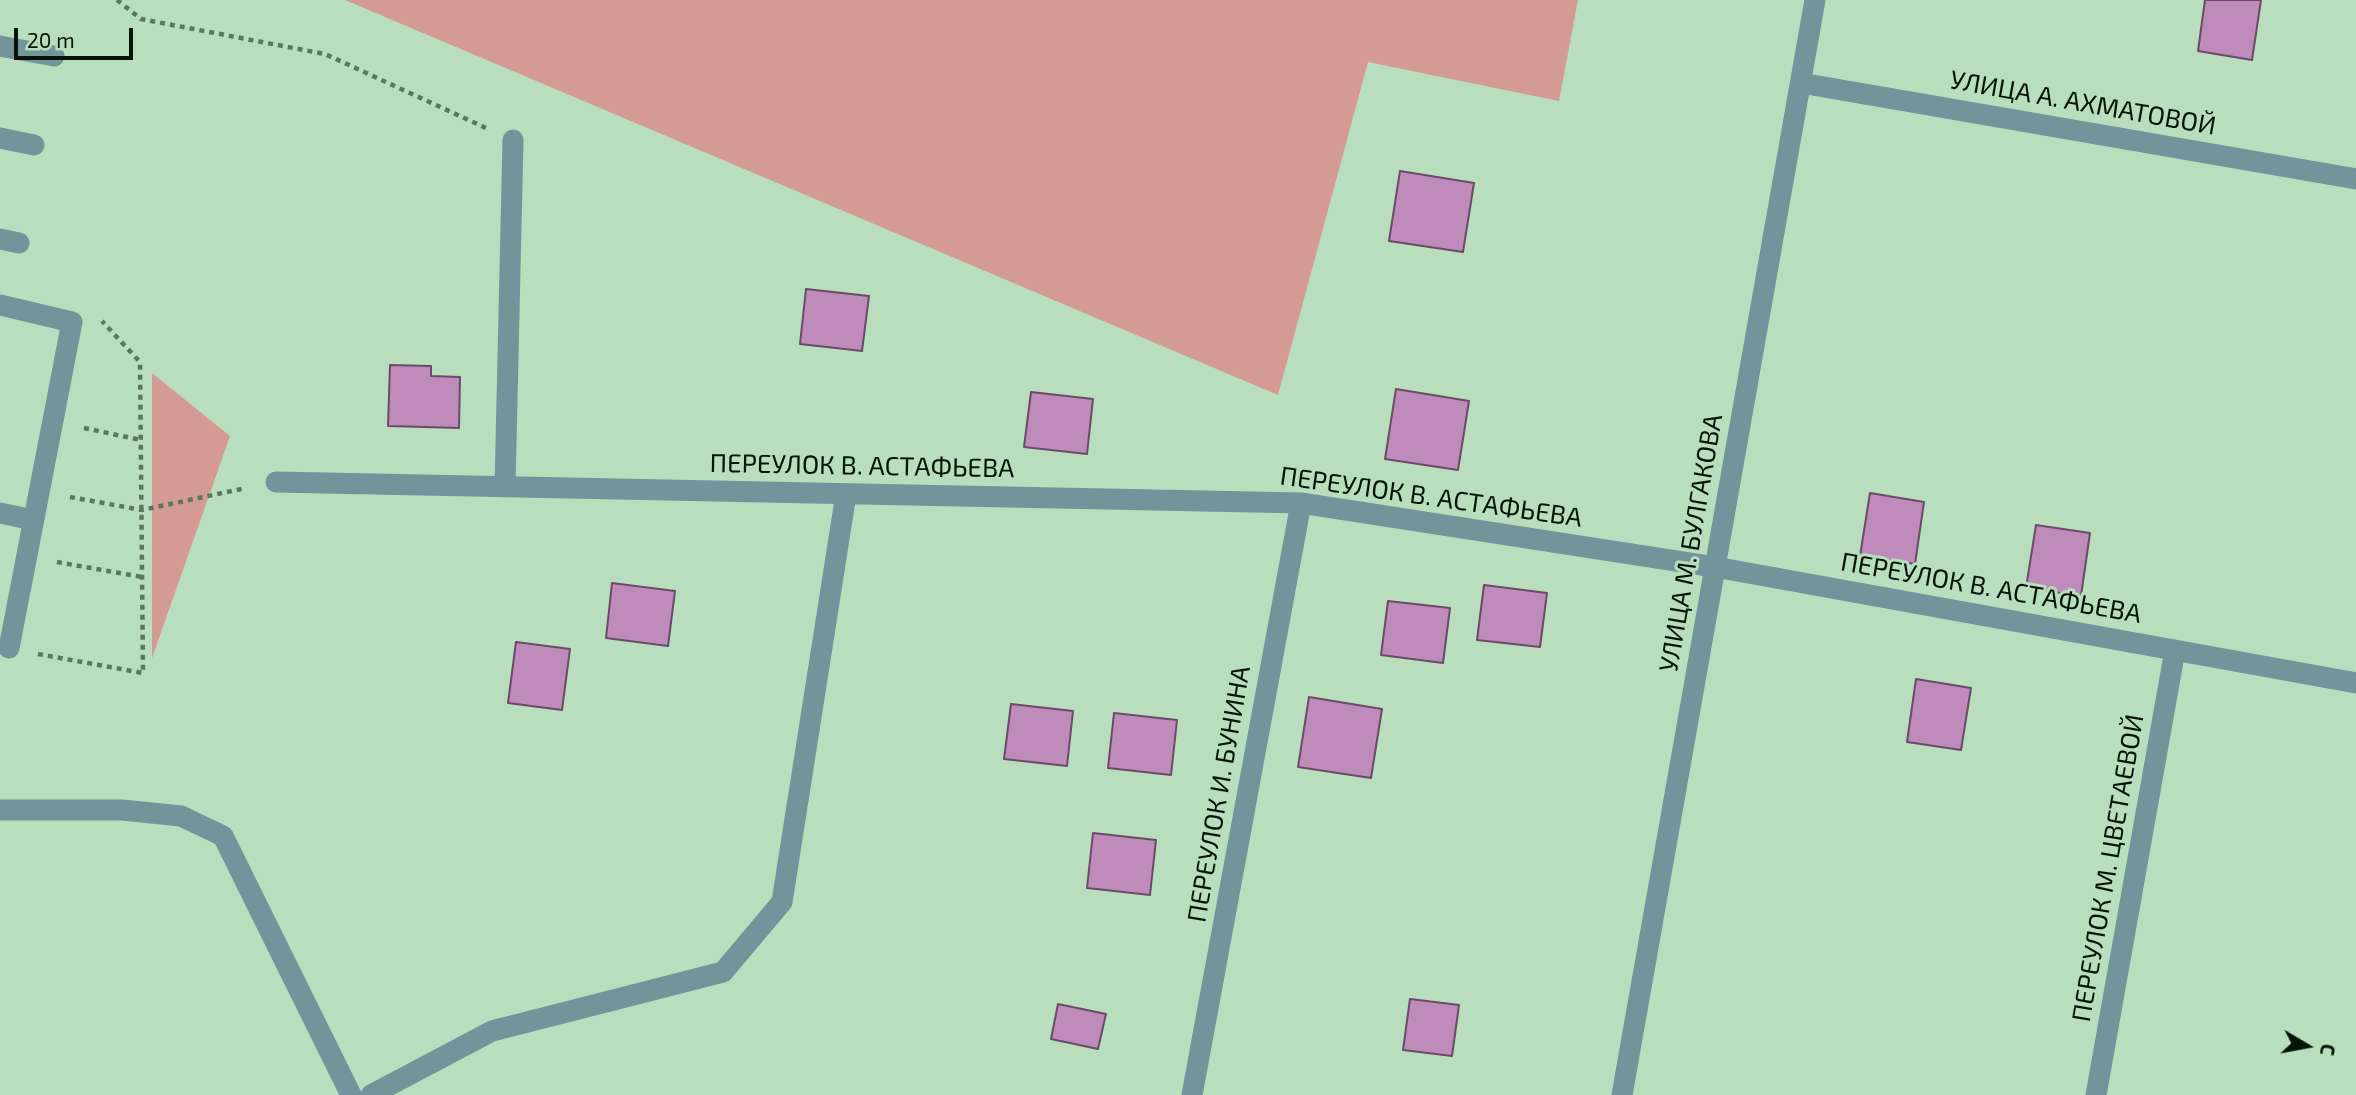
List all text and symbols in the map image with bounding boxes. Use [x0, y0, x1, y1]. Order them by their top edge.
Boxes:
scale bar [18, 14, 136, 58]
text: 20 m [27, 27, 75, 52]
street label: УЛИЦА А. АХМАТОВОЙ [1948, 64, 2218, 142]
street label: УЛИЦА М. БУЛГАКОВА [1653, 412, 1729, 674]
street label: ПЕРЕУЛОК В. АСТАФЬЕВА [709, 448, 1015, 484]
street label: ПЕРЕУЛОК В. АСТАФЬЕВА [1278, 460, 1584, 534]
street label: ПЕРЕУЛОК В. АСТАФЬЕВА [1838, 546, 2144, 630]
street label: ПЕРЕУЛОК И. БУНИНА [1181, 663, 1257, 925]
street label: ПЕРЕУЛОК М. ЦВЕТАЕВОЙ [2066, 712, 2150, 1024]
north arrow [2272, 1011, 2342, 1081]
text: С [2316, 1042, 2340, 1057]

